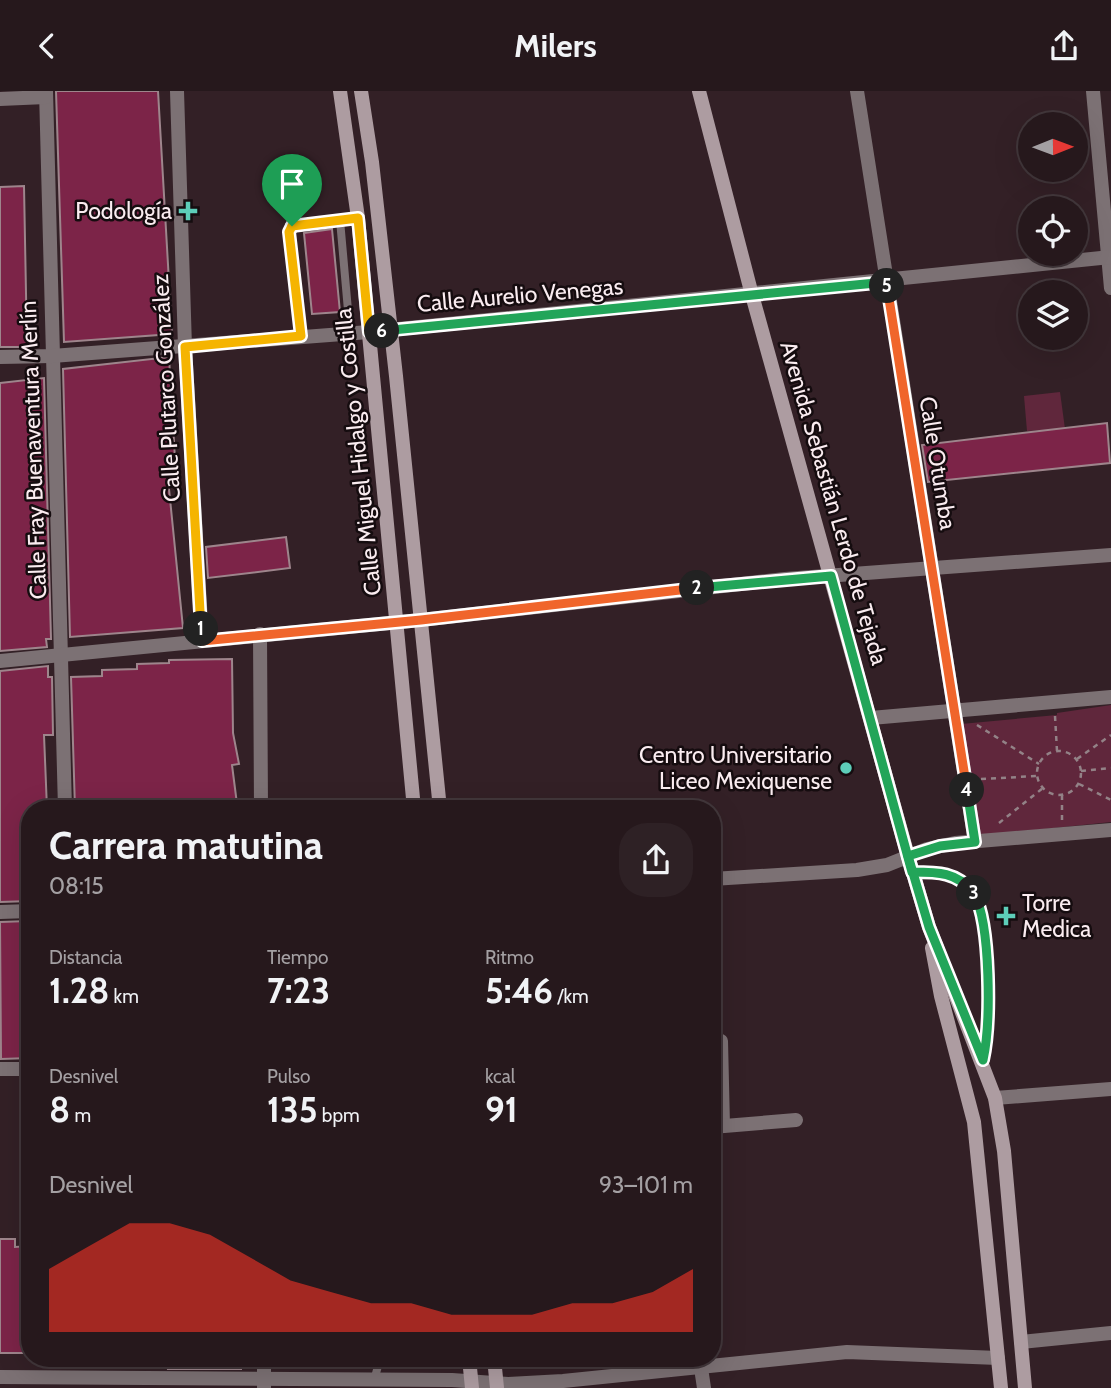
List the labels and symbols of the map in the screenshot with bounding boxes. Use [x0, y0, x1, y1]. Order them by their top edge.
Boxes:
north arrow [1018, 112, 1088, 182]
pin [262, 154, 322, 226]
place label: Podología [75, 197, 172, 225]
marker: Podología [178, 201, 198, 221]
pin: 5 [870, 269, 904, 303]
street label: Calle Aurelio Venegas [416, 272, 624, 318]
street label: Calle Plutarco González [146, 273, 186, 503]
street label: Calle Fray Buenaventura Merlín [14, 300, 52, 600]
street label: Calle Miguel Hidalgo y Costilla [329, 307, 387, 597]
pin: 6 [364, 313, 400, 349]
street label: Avenida Sebastián Lerdo de Tejada [774, 338, 894, 668]
street label: Calle Otumba [914, 394, 962, 532]
pin: 2 [680, 571, 714, 605]
pin: 1 [184, 611, 218, 647]
place label: Centro Universitario Liceo Mexiquense [639, 741, 832, 795]
marker: Centro Universitario Liceo Mexiquense [838, 760, 854, 776]
pin: 4 [950, 773, 984, 807]
pin: 3 [956, 875, 992, 911]
place label: Torre Medica [1022, 889, 1091, 943]
marker: Torre Medica [996, 906, 1016, 926]

